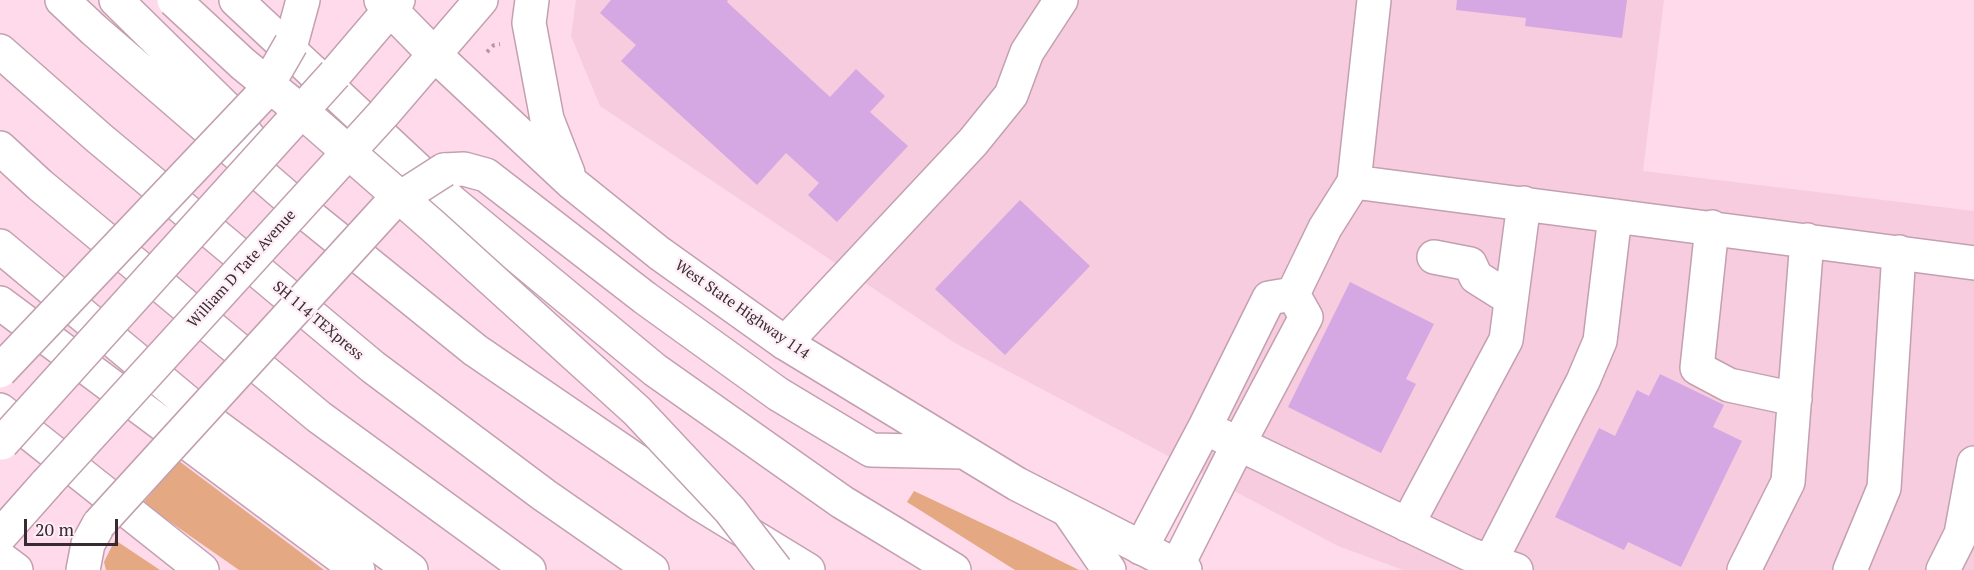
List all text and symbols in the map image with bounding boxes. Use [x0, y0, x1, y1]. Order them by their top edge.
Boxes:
street label: William D Tate Avenue [184, 206, 300, 332]
street label: West State Highway 114 [671, 257, 813, 363]
street label: SH 114 TEXpress [269, 278, 367, 364]
scale bar [27, 507, 122, 545]
text: 20 m [35, 517, 74, 541]

